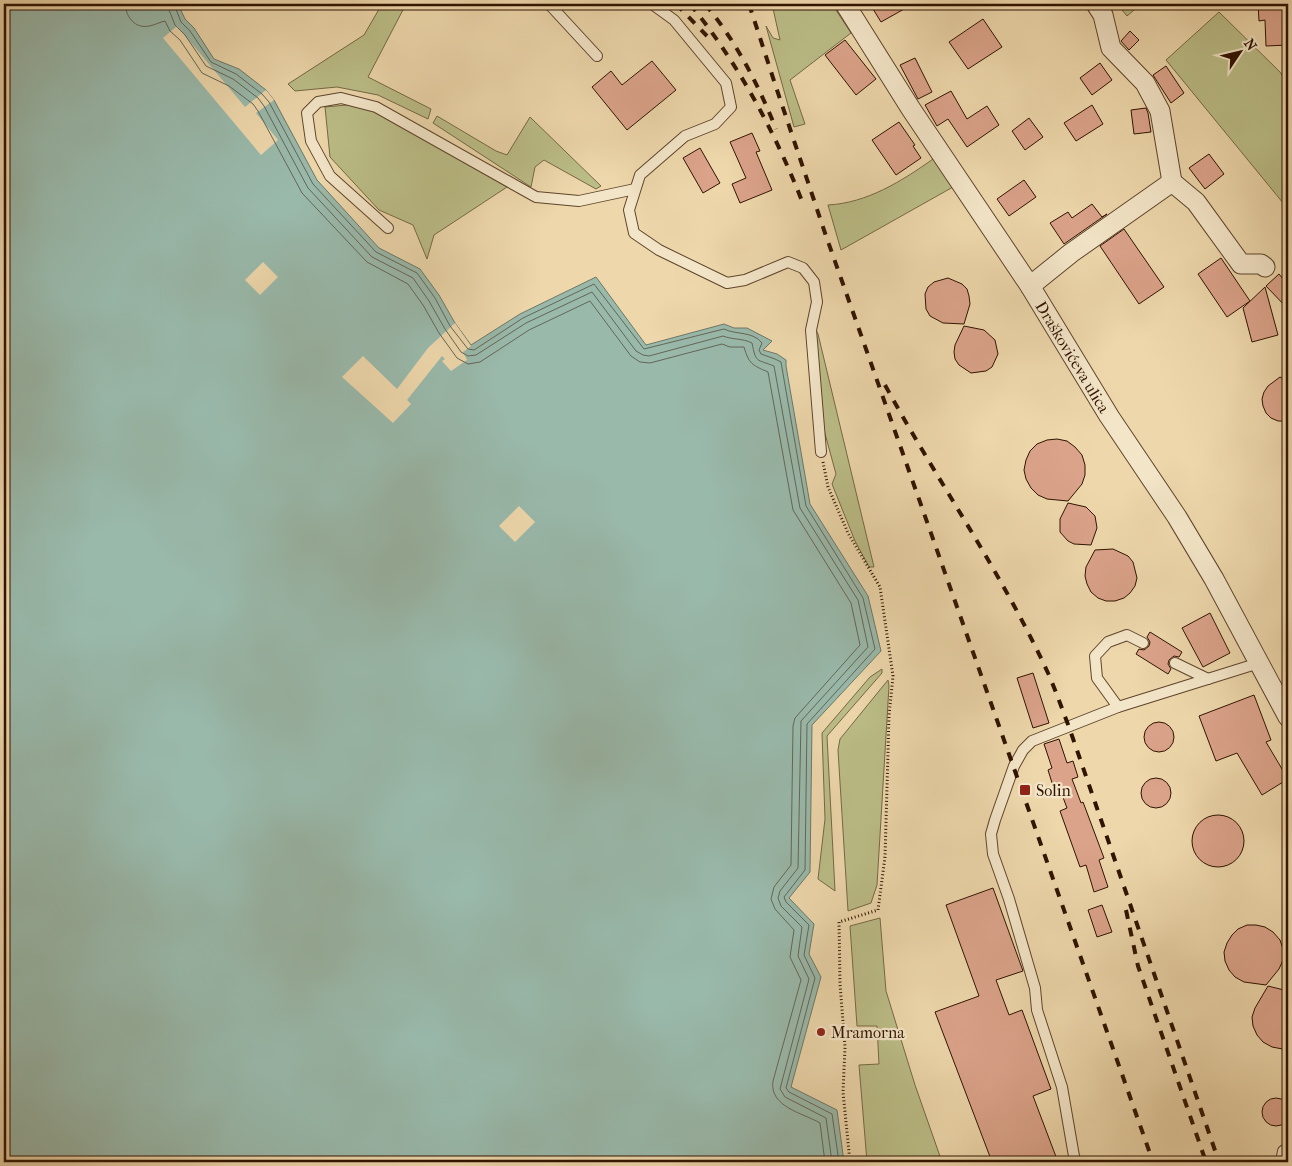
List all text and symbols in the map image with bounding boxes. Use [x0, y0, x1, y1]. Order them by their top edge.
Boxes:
north arrow [1214, 28, 1264, 78]
text: N [1240, 36, 1260, 54]
street label: Draškovićeva ulica [1032, 298, 1114, 416]
place label: Solin [1036, 781, 1071, 800]
marker: Solin [1018, 783, 1032, 797]
place label: Mramorna [831, 1023, 905, 1042]
marker: Mramorna [815, 1026, 827, 1038]

